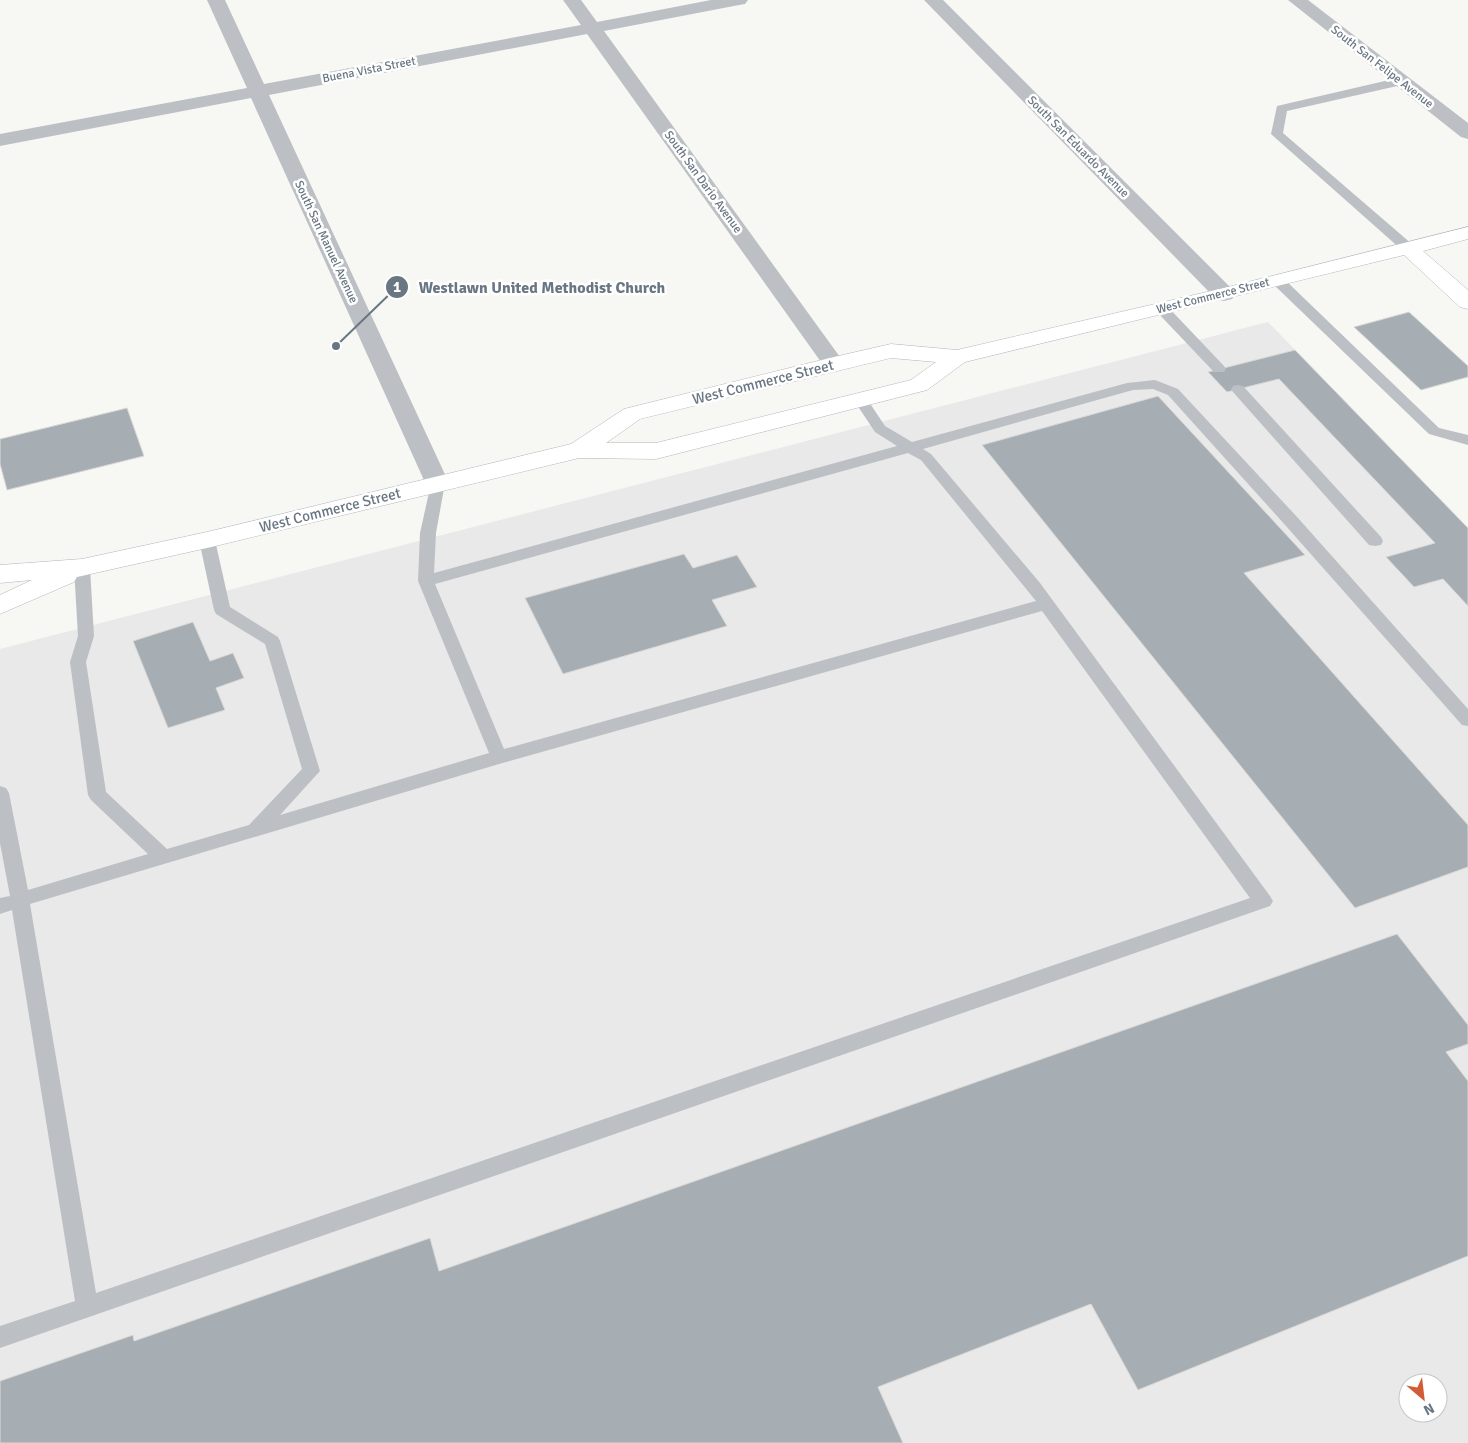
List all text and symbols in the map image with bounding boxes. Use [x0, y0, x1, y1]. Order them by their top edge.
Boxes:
street label: South San Felipe Avenue [1328, 22, 1436, 112]
street label: Buena Vista Street [321, 54, 417, 86]
street label: South San Eduardo Avenue [1024, 93, 1132, 201]
street label: South San Dario Avenue [661, 128, 745, 236]
street label: South San Manuel Avenue [291, 178, 361, 306]
callout: Westlawn United Methodist Church [384, 272, 676, 303]
street label: West Commerce Street [1155, 275, 1271, 317]
text: 1 [393, 278, 401, 296]
text: Westlawn United Methodist Church [419, 278, 666, 298]
street label: West Commerce Street [690, 356, 836, 408]
street label: West Commerce Street [257, 484, 403, 536]
north arrow [1398, 1373, 1448, 1423]
text: N [1421, 1399, 1437, 1419]

